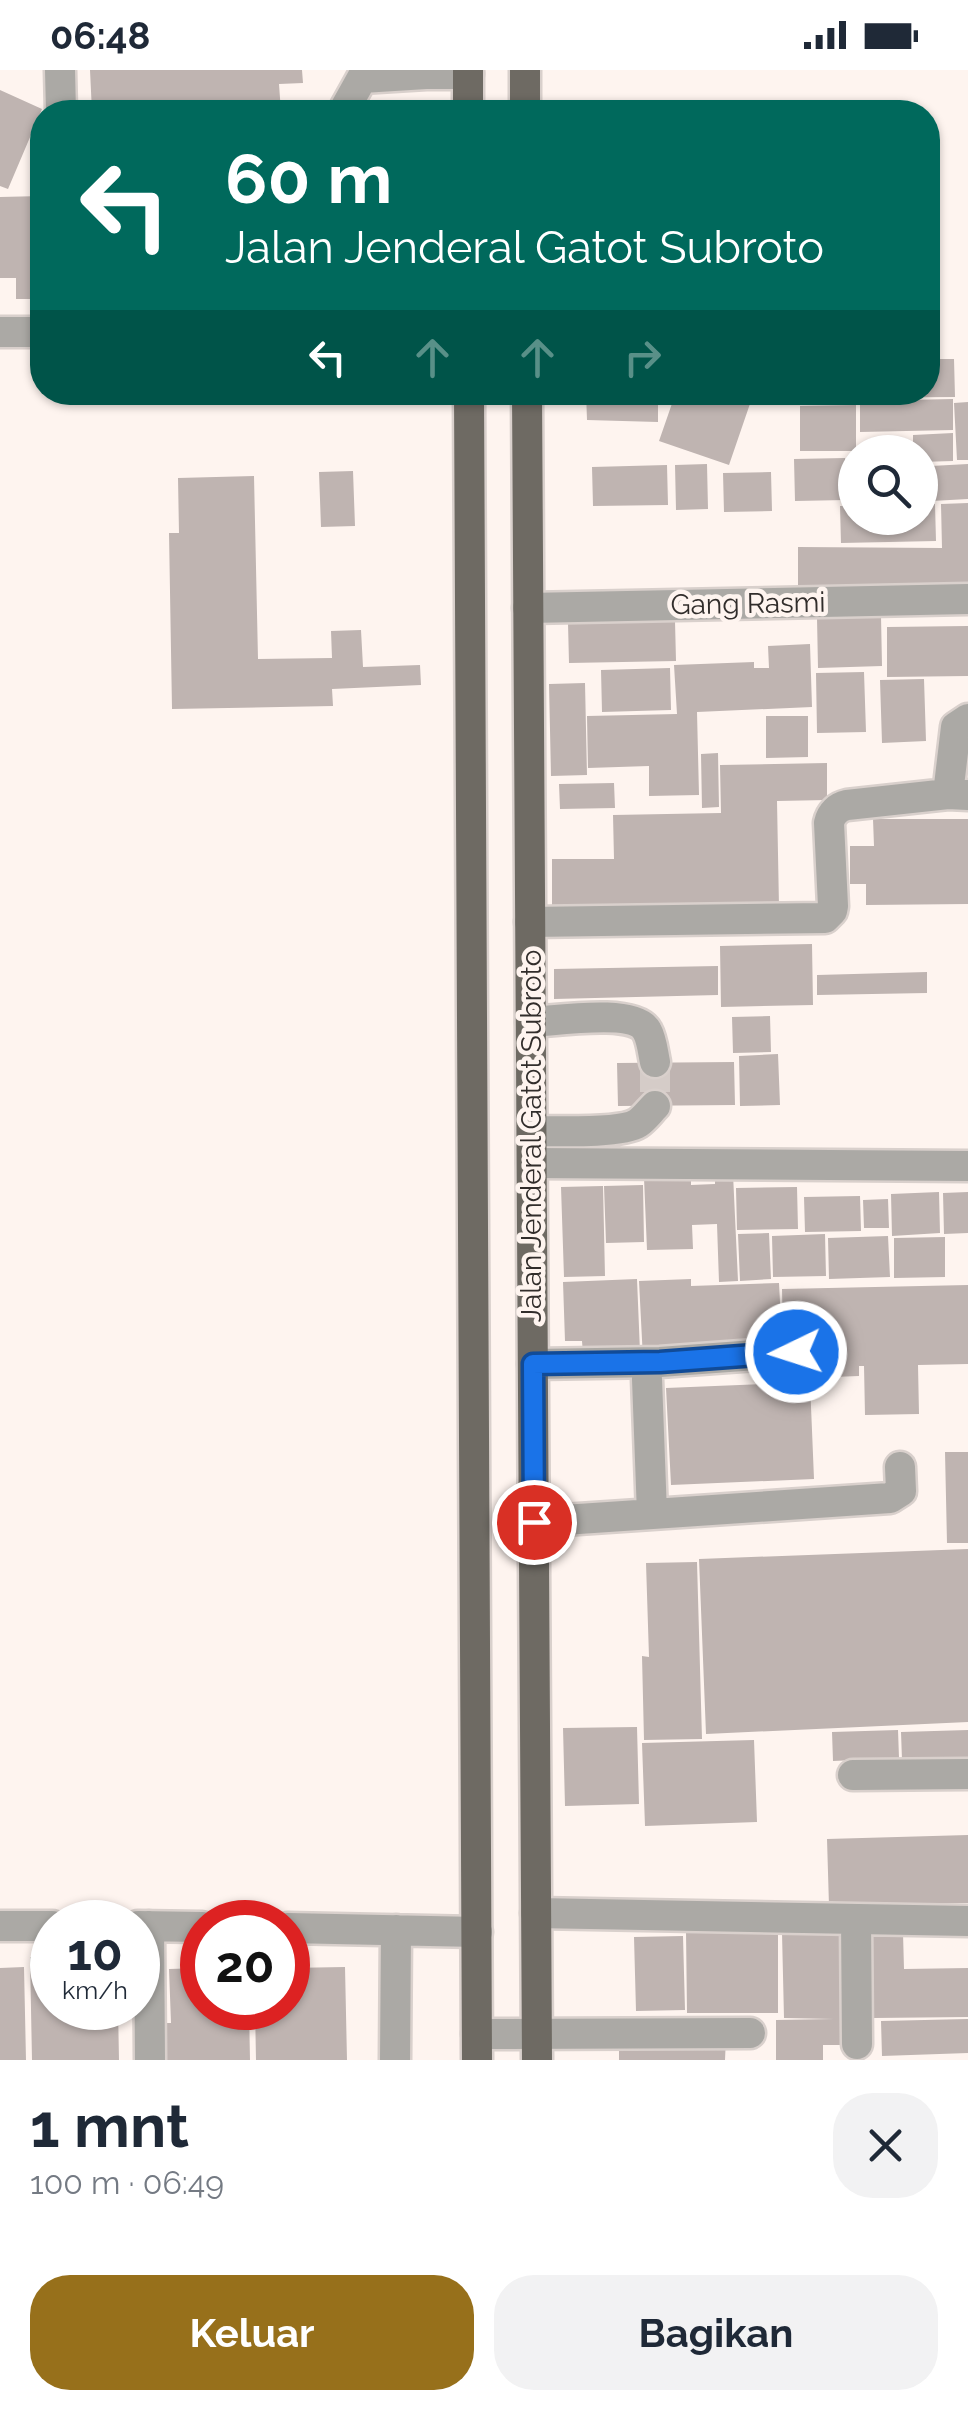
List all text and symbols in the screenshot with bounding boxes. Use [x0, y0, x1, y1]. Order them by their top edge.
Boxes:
text: 06:48 [50, 13, 150, 58]
text: 60 m [225, 137, 392, 219]
icon: left [60, 140, 190, 270]
text: Jalan Jenderal Gatot Subroto [225, 221, 824, 274]
icon: left [300, 330, 355, 385]
icon: ahead [405, 330, 460, 385]
icon: ahead [510, 330, 565, 385]
icon: right [615, 330, 670, 385]
map controls [838, 435, 938, 535]
button: search [838, 435, 938, 535]
street label: Gang Rasmi [670, 586, 826, 621]
street label: Jalan Jenderal Gatot Subroto [515, 950, 548, 1322]
position arrow [744, 1300, 848, 1404]
pin [492, 1480, 577, 1565]
icon: arrive [507, 1495, 562, 1550]
speed limit sign: 20 [180, 1900, 310, 2030]
text: 10 [67, 1923, 123, 1982]
text: km/h [62, 1975, 128, 2005]
text: 1 mnt [30, 2091, 189, 2161]
button: close [833, 2093, 938, 2198]
text: 100 m · 06:49 [30, 2164, 224, 2201]
button: Keluar [30, 2275, 474, 2390]
button: Bagikan [494, 2275, 938, 2390]

